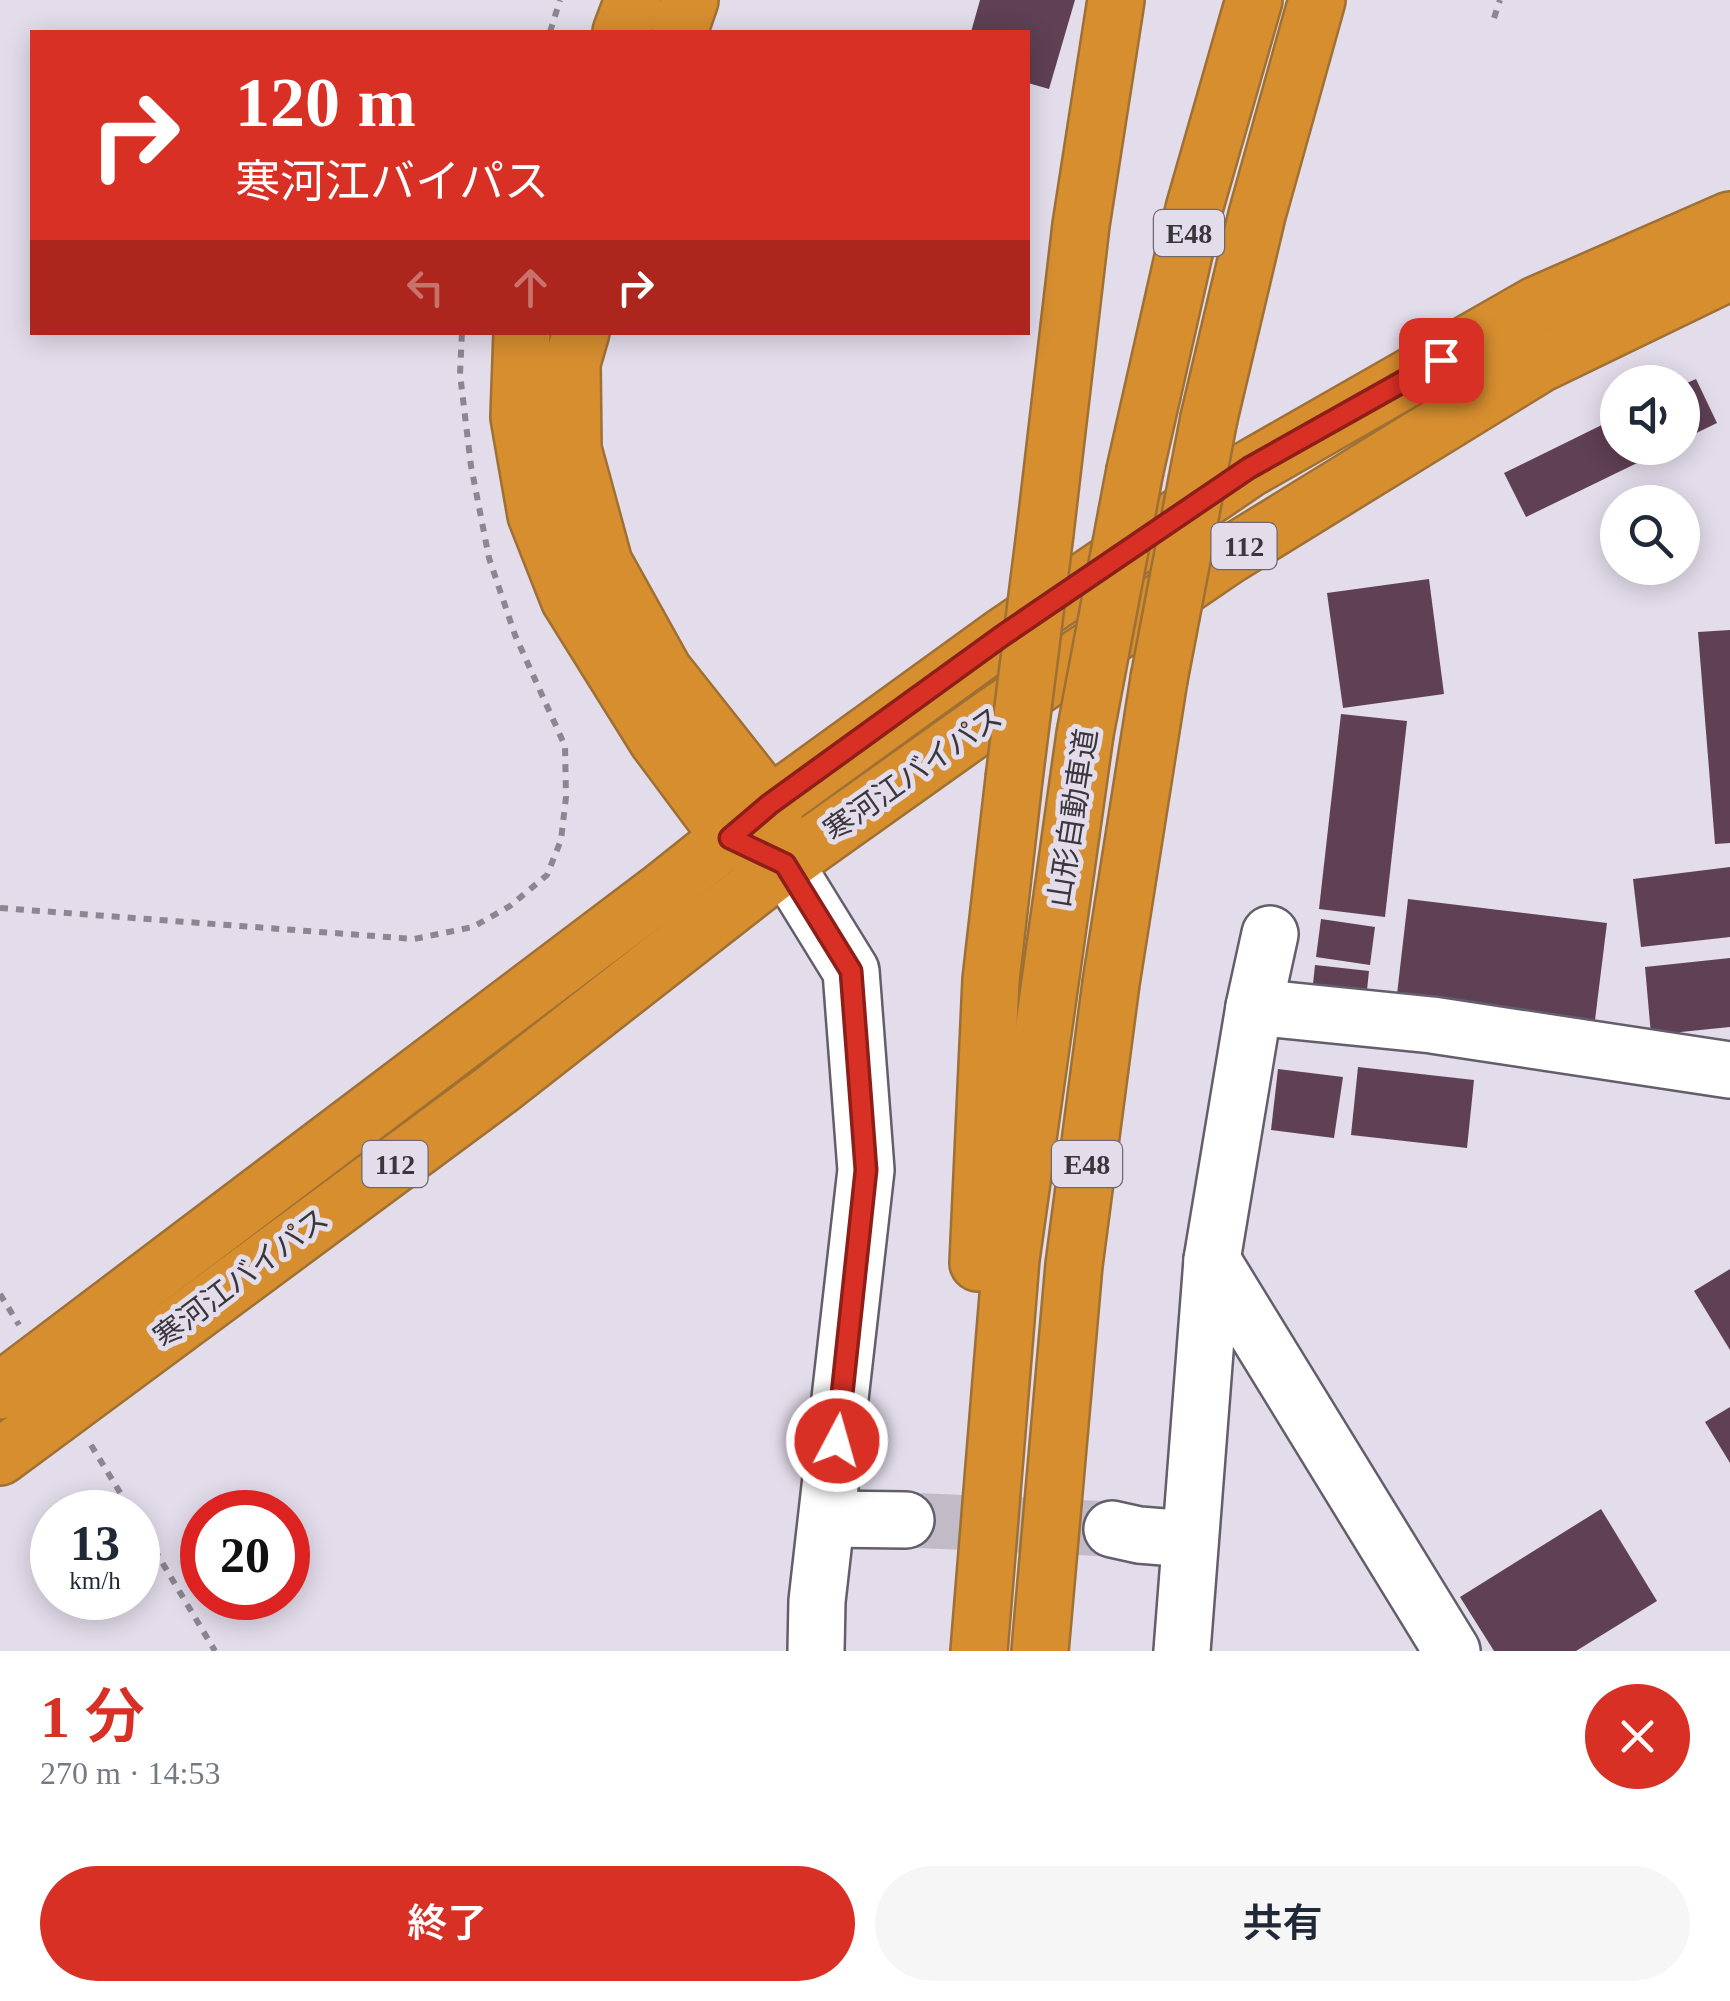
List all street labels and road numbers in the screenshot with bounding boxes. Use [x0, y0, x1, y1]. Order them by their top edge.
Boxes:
road number: E48 [1154, 210, 1224, 256]
road number: 112 [1212, 523, 1276, 569]
street label: 寒河江バイパス [817, 700, 1008, 847]
street label: 山形自動車道 [1042, 726, 1103, 909]
road number: 112 [362, 1141, 428, 1187]
road number: E48 [1052, 1141, 1122, 1187]
street label: 寒河江バイパス [147, 1201, 334, 1354]

